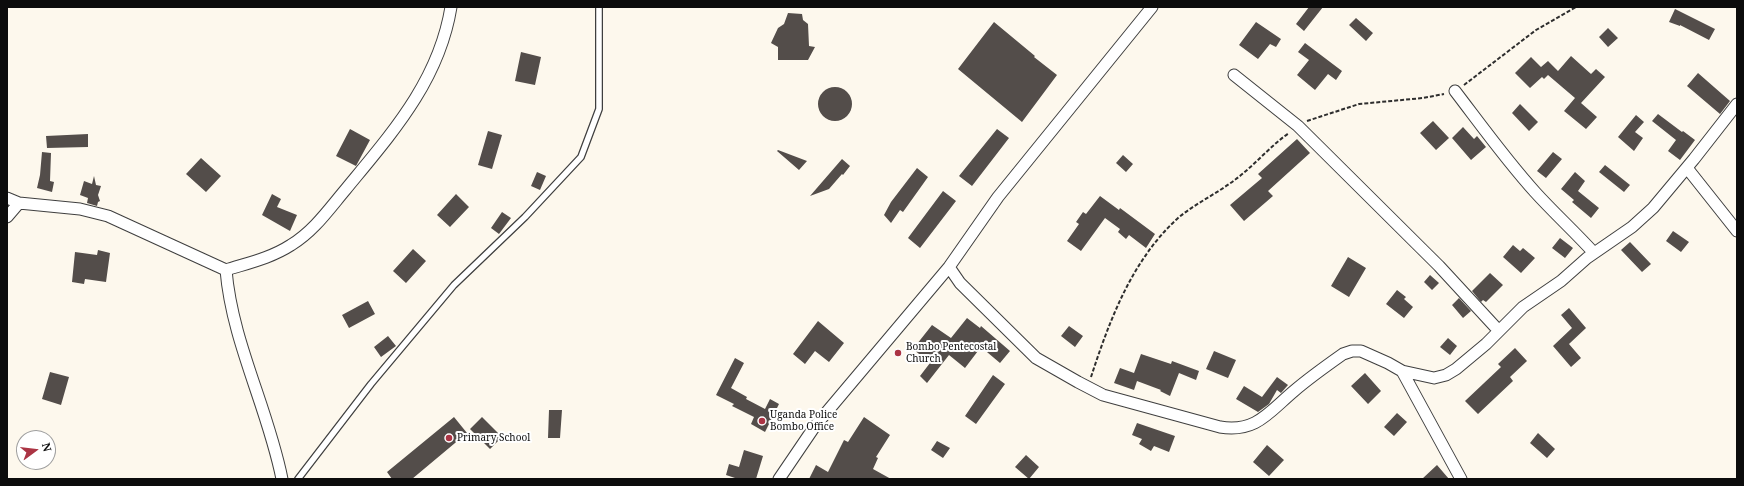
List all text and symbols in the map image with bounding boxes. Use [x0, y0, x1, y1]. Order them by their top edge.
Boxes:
place label: Bombo Pentecostal Church [906, 341, 996, 364]
marker: Bombo Pentecostal Church [893, 348, 903, 358]
place label: Uganda Police Bombo Office [770, 409, 837, 432]
marker: Uganda Police Bombo Office [757, 416, 767, 426]
north arrow [16, 430, 56, 470]
place label: Primary School [457, 432, 530, 444]
marker: Primary School [444, 433, 454, 443]
text: N [39, 441, 55, 453]

